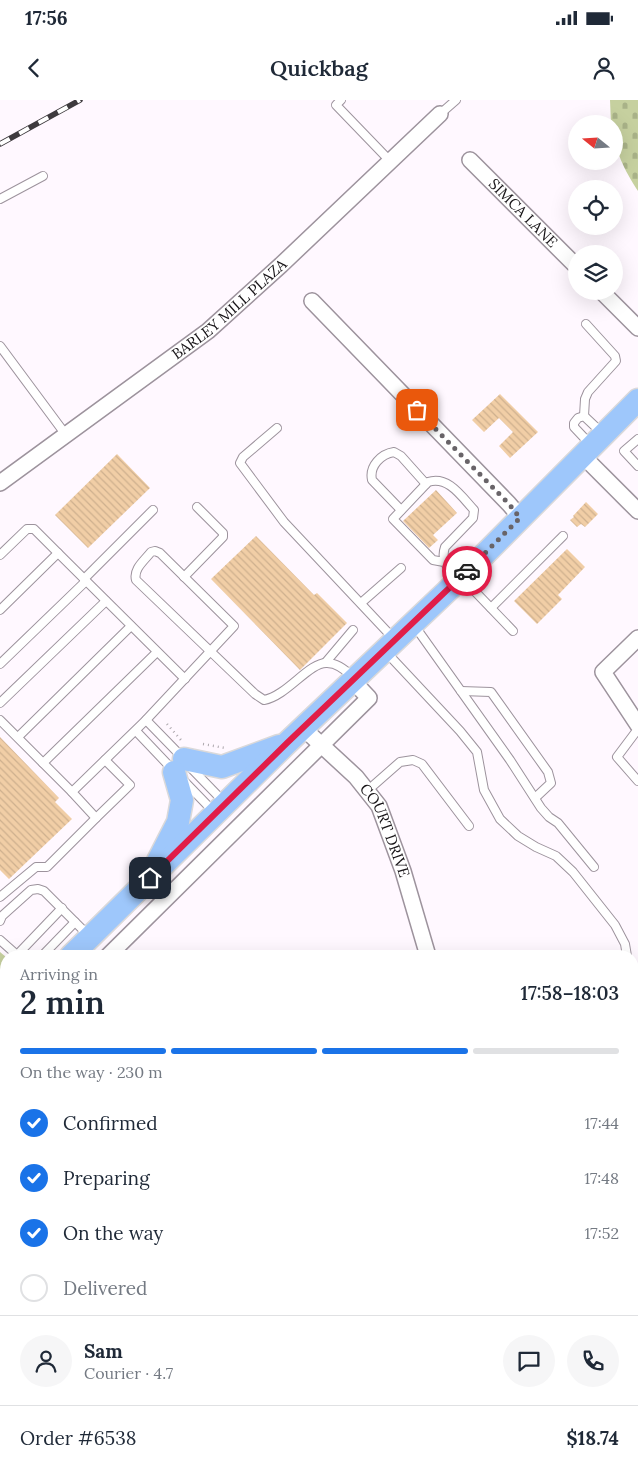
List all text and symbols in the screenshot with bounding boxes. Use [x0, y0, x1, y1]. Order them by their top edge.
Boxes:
text: 17:56 [25, 6, 68, 30]
icon: back [20, 54, 48, 82]
text: Quickbag [270, 54, 368, 82]
icon: person [590, 54, 618, 82]
north arrow [568, 115, 622, 170]
map controls [568, 115, 623, 300]
street label: SIMCA LANE [485, 174, 562, 251]
button: locate [568, 180, 623, 235]
button: layers [568, 245, 623, 300]
street label: BARLEY MILL PLAZA [168, 254, 291, 363]
pin [396, 389, 438, 431]
icon: bag [403, 396, 431, 424]
courier [442, 546, 492, 596]
icon: car [453, 557, 481, 585]
street label: COURT DRIVE [356, 780, 414, 879]
pin [129, 857, 171, 899]
icon: home [136, 864, 164, 892]
text: Arriving in [20, 964, 98, 984]
text: 17:58–18:03 [521, 981, 619, 1005]
text: 2 min [20, 982, 105, 1023]
text: On the way · 230 m [20, 1062, 163, 1082]
icon: check [20, 1109, 48, 1137]
text: Confirmed [63, 1111, 158, 1135]
text: 17:44 [584, 1113, 619, 1133]
icon: check [20, 1164, 48, 1192]
text: Preparing [63, 1166, 150, 1190]
text: 17:48 [584, 1168, 619, 1188]
icon: check [20, 1219, 48, 1247]
text: On the way [63, 1221, 163, 1245]
text: 17:52 [584, 1223, 619, 1243]
text: Delivered [63, 1276, 147, 1300]
button: person [20, 1335, 72, 1387]
button: chat [503, 1335, 555, 1387]
button: phone [567, 1335, 619, 1387]
text: Sam [84, 1339, 123, 1363]
text: Courier · 4.7 [84, 1363, 173, 1383]
text: Order #6538 [20, 1426, 136, 1450]
text: $18.74 [566, 1426, 619, 1450]

